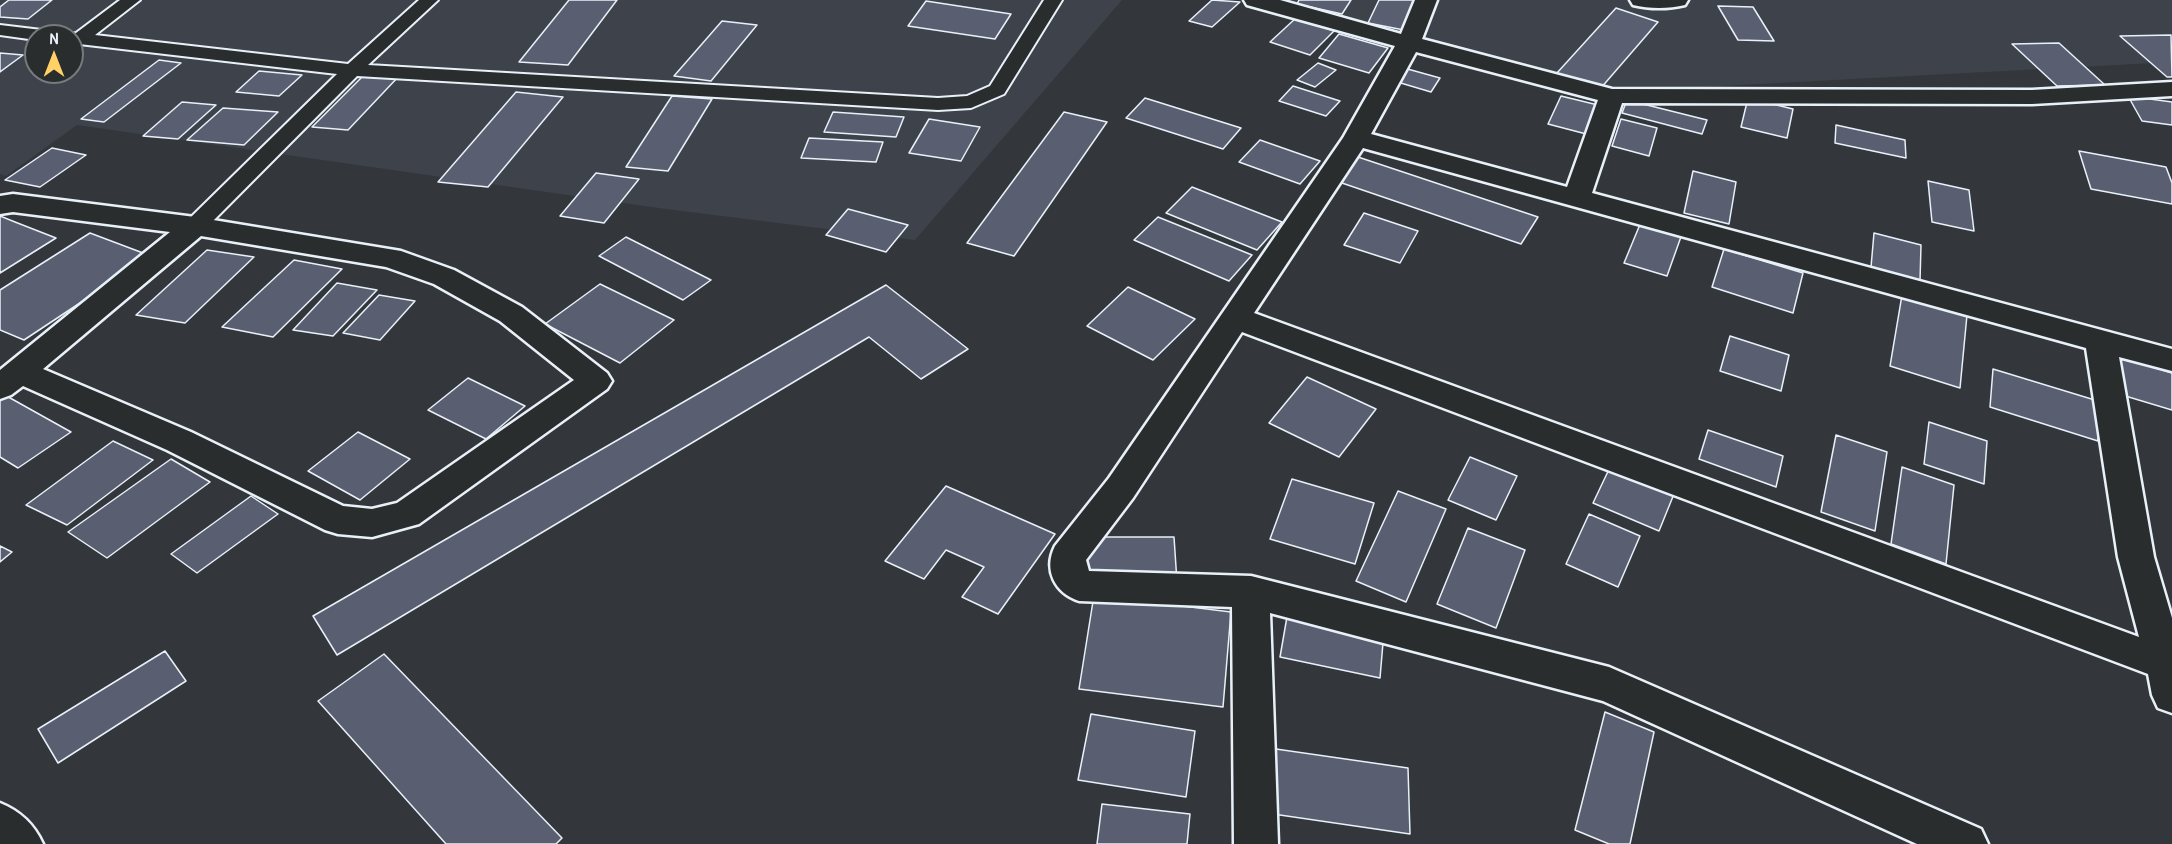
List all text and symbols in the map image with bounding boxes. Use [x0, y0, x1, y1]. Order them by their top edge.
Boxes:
north arrow [24, 24, 84, 84]
text: N [50, 27, 58, 49]

